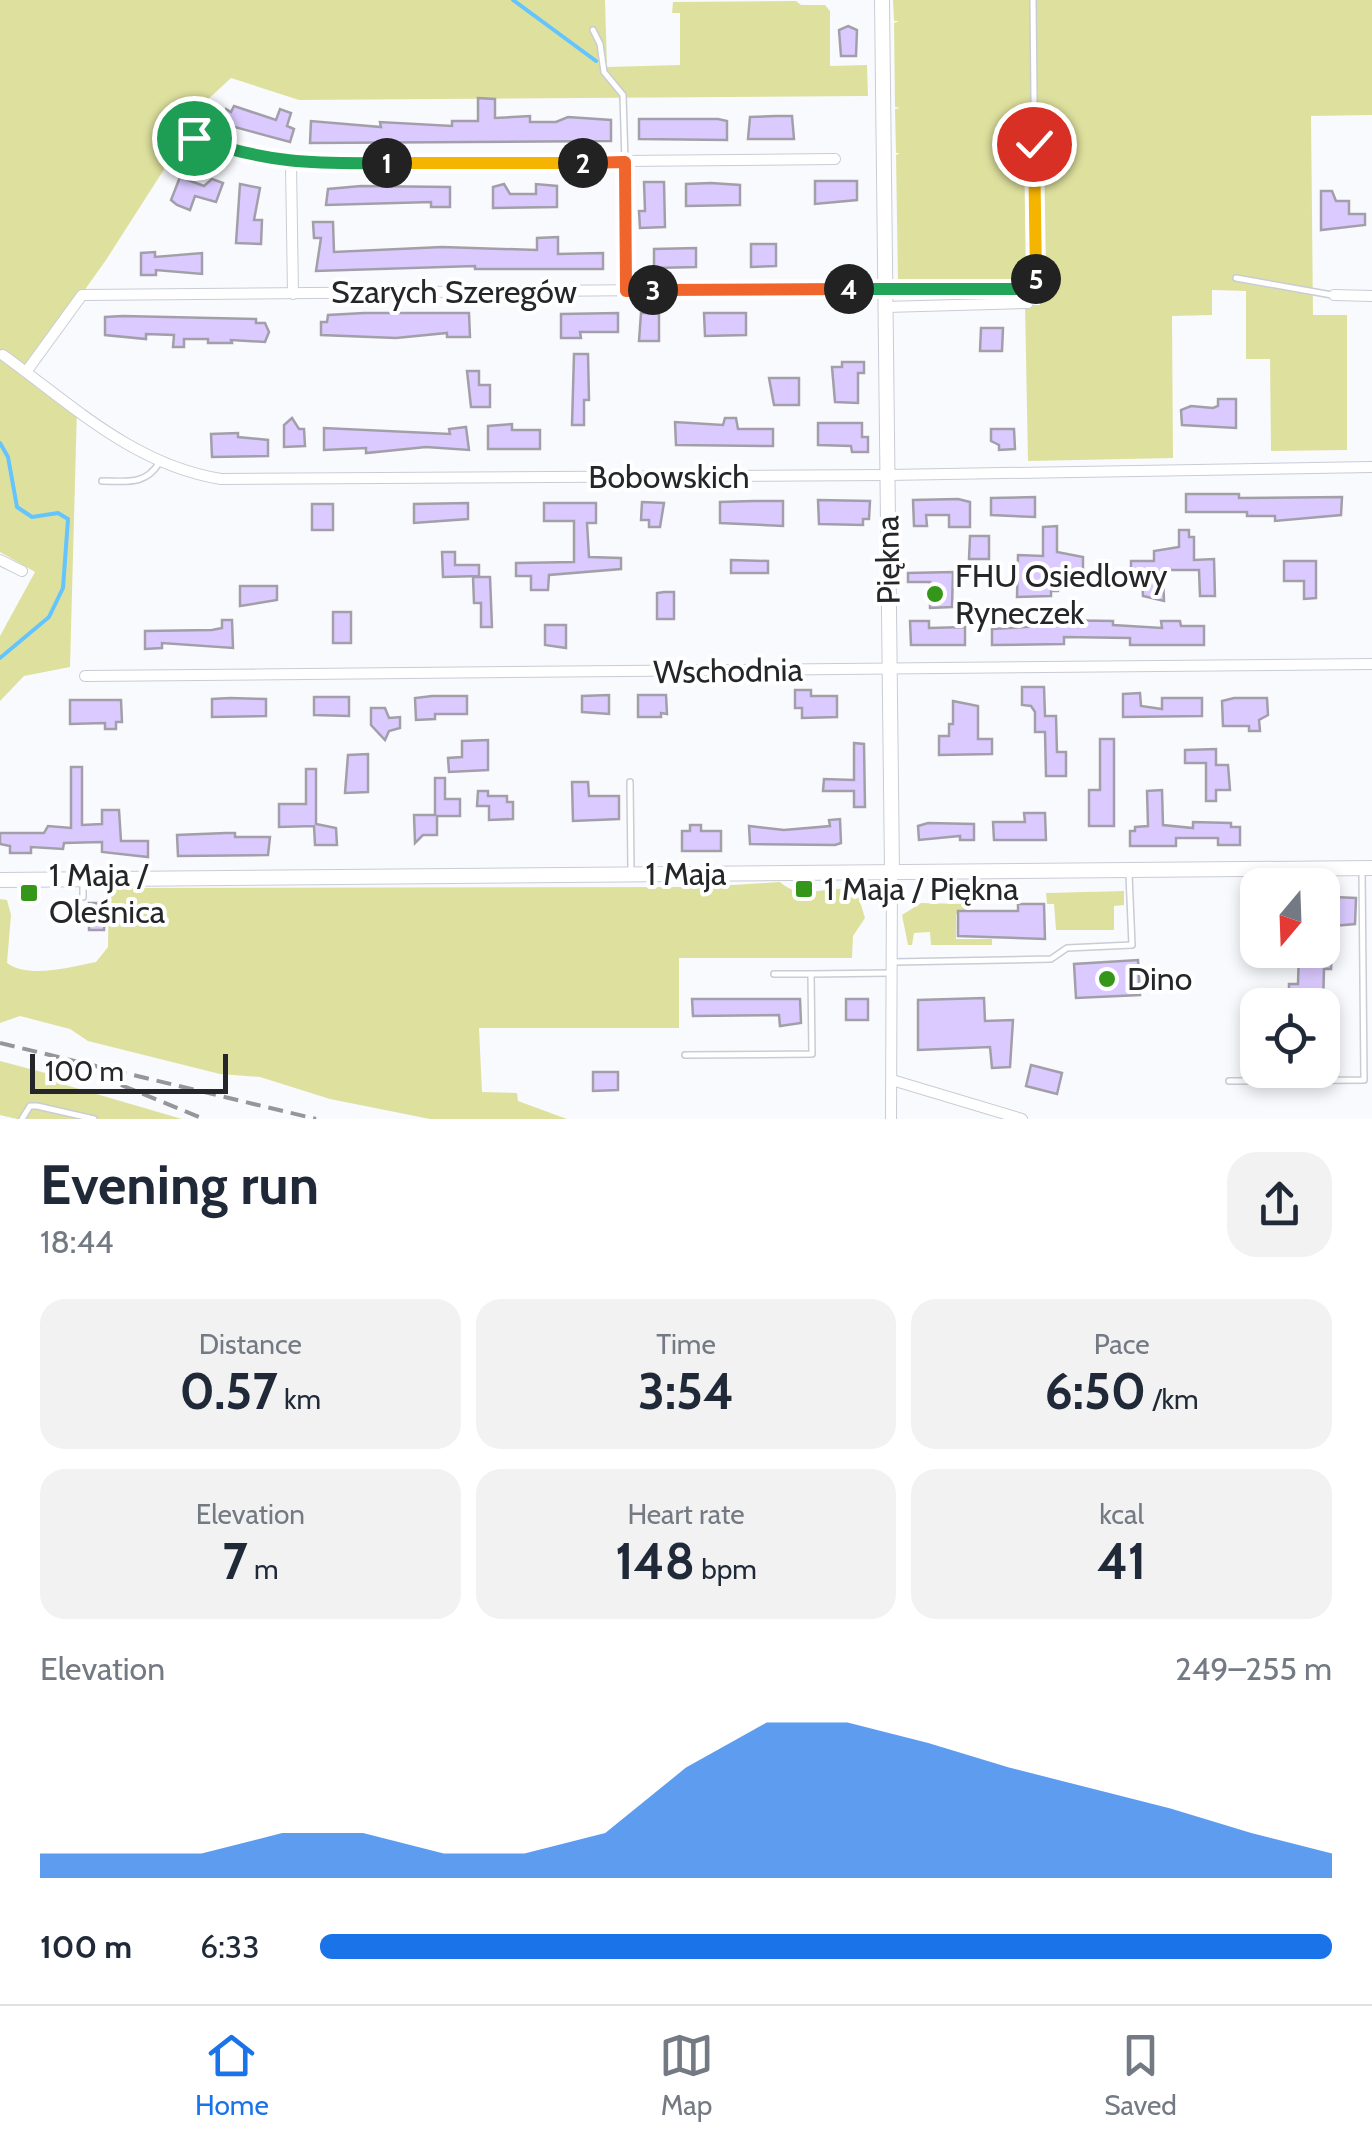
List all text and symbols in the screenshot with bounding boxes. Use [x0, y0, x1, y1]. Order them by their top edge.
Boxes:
pin [152, 96, 237, 181]
pin [992, 102, 1077, 187]
icon: arrive [167, 111, 222, 166]
icon: check [1007, 117, 1062, 172]
pin: 1 [362, 138, 412, 188]
pin: 2 [558, 138, 608, 188]
text: 1 [382, 146, 392, 180]
text: 2 [576, 146, 590, 180]
pin: 5 [1011, 254, 1061, 304]
text: 5 [1028, 262, 1044, 296]
pin: 4 [824, 264, 874, 314]
pin: 3 [628, 265, 678, 315]
street label: Szarych Szeregów [331, 272, 577, 311]
text: 4 [840, 272, 858, 306]
text: 3 [645, 273, 661, 307]
street label: Bobowskich [588, 457, 750, 496]
street label: Piękna [867, 515, 908, 605]
place label: FHU Osiedlowy Ryneczek [955, 556, 1168, 632]
marker: FHU Osiedlowy Ryneczek [924, 583, 946, 605]
street label: Wschodnia [653, 650, 804, 691]
street label: 1 Maja [646, 854, 727, 893]
place label: 1 Maja / Oleśnica [49, 855, 166, 931]
north arrow [1240, 868, 1340, 968]
map controls [1240, 868, 1340, 1088]
place label: 1 Maja / Piękna [824, 869, 1019, 908]
marker: 1 Maja / Piękna [793, 878, 815, 900]
marker: 1 Maja / Oleśnica [18, 882, 40, 904]
place label: Dino [1127, 959, 1192, 998]
marker: Dino [1096, 968, 1118, 990]
button: locate [1240, 988, 1340, 1088]
scale bar [30, 1049, 228, 1094]
text: 100 m [45, 1054, 124, 1088]
text: Evening run [40, 1151, 319, 1218]
button: share [1227, 1152, 1332, 1257]
text: 18:44 [40, 1222, 113, 1261]
text: Distance [199, 1327, 302, 1361]
text: Time [656, 1327, 716, 1361]
text: Pace [1094, 1327, 1150, 1361]
text: 0.57 [180, 1361, 278, 1422]
text: 3:54 [638, 1361, 734, 1422]
text: 6:50 [1045, 1361, 1146, 1422]
text: km [278, 1382, 321, 1416]
text: /km [1146, 1382, 1199, 1416]
text: Elevation [196, 1497, 305, 1531]
text: Heart rate [627, 1497, 745, 1531]
text: kcal [1099, 1497, 1144, 1531]
text: 7 [222, 1531, 248, 1592]
text: 148 [615, 1531, 695, 1592]
text: 41 [1097, 1531, 1146, 1592]
text: m [248, 1552, 279, 1586]
text: bpm [695, 1552, 757, 1586]
text: Elevation [40, 1649, 165, 1688]
text: 249–255 m [1175, 1649, 1332, 1688]
text: 100 m [40, 1927, 132, 1966]
text: 6:33 [200, 1927, 259, 1966]
tab: Home [195, 2028, 269, 2122]
tab: Map [659, 2028, 714, 2122]
tab: Saved [1104, 2028, 1177, 2122]

